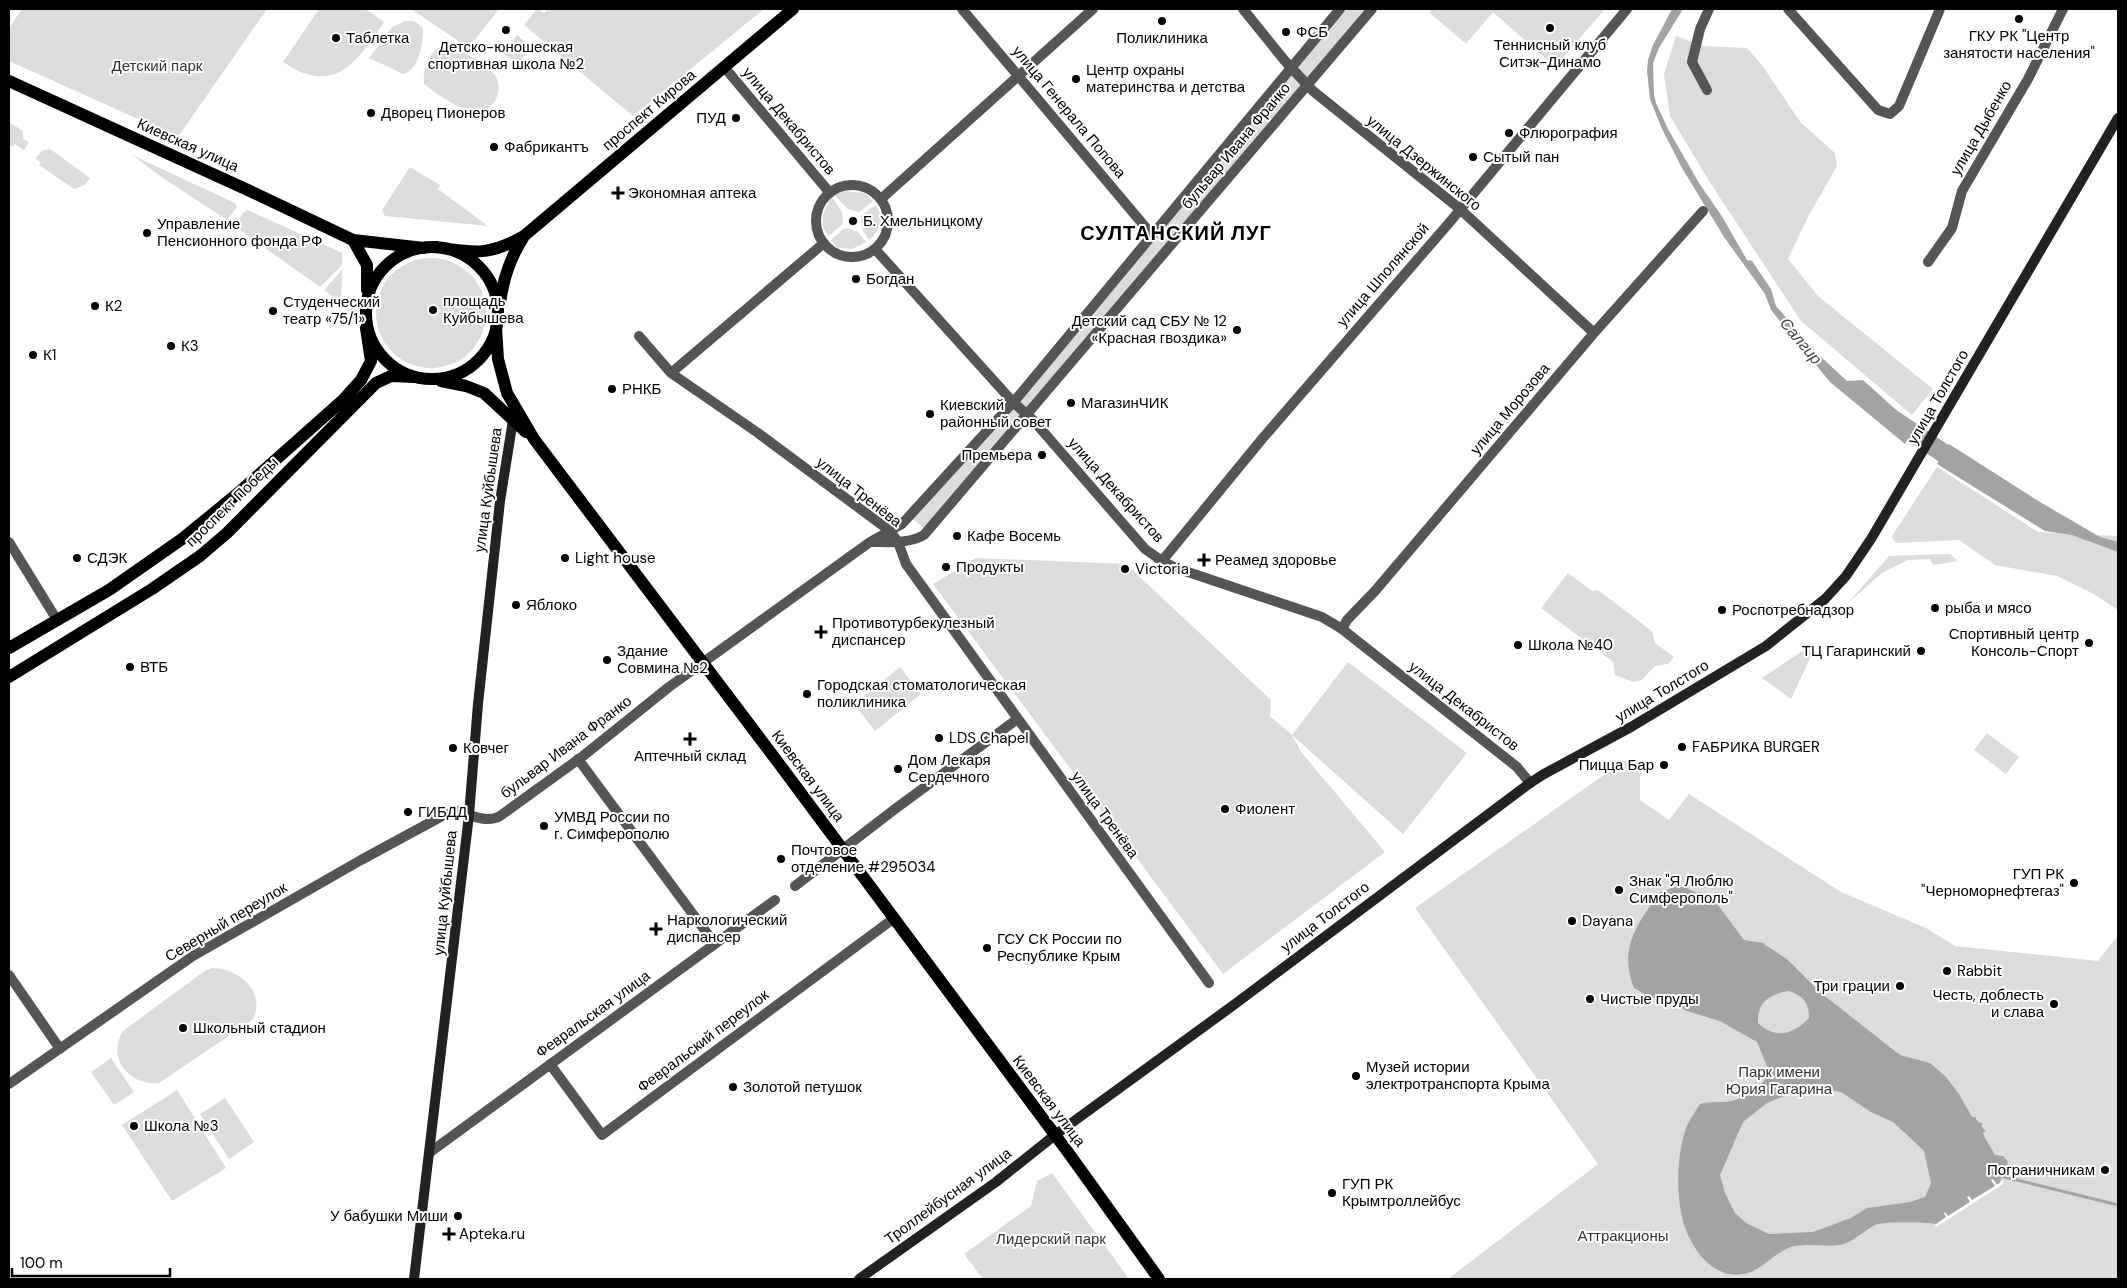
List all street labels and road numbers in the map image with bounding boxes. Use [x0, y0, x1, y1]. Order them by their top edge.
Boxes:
street label: улица Генерала Попова [1008, 42, 1131, 183]
street label: улица Декабристов [738, 63, 840, 179]
street label: проспект Кирова [598, 65, 700, 155]
street label: улица Дыбенко [1946, 77, 2016, 179]
street label: бульвар Ивана Франко [1177, 78, 1295, 214]
street label: улица Дзержинского [1363, 111, 1485, 215]
street label: Киевская улица [134, 114, 243, 177]
street label: улица Шполянской [1332, 219, 1434, 331]
street label: улица Толстого [1903, 346, 1973, 448]
street label: улица Морозова [1466, 358, 1555, 459]
street label: улица Куйбышева [469, 426, 507, 554]
street label: улица Декабристов [1063, 433, 1169, 547]
street label: улица Тренёва [812, 452, 906, 532]
street label: проспект Победы [181, 453, 283, 551]
street label: улица Толстого [1611, 655, 1713, 727]
street label: улица Декабристов [1405, 657, 1523, 755]
street label: бульвар Ивана Франко [496, 691, 636, 803]
street label: Киевская улица [767, 726, 849, 826]
street label: улица Тренёва [1067, 767, 1144, 863]
street label: улица Куйбышева [428, 829, 462, 957]
street label: Северный переулок [161, 877, 291, 966]
street label: улица Толстого [1277, 877, 1373, 957]
street label: Февральская улица [532, 965, 655, 1062]
street label: Февральский переулок [633, 985, 773, 1097]
street label: Киевская улица [1008, 1051, 1090, 1151]
street label: Троллейбусная улица [881, 1143, 1016, 1249]

